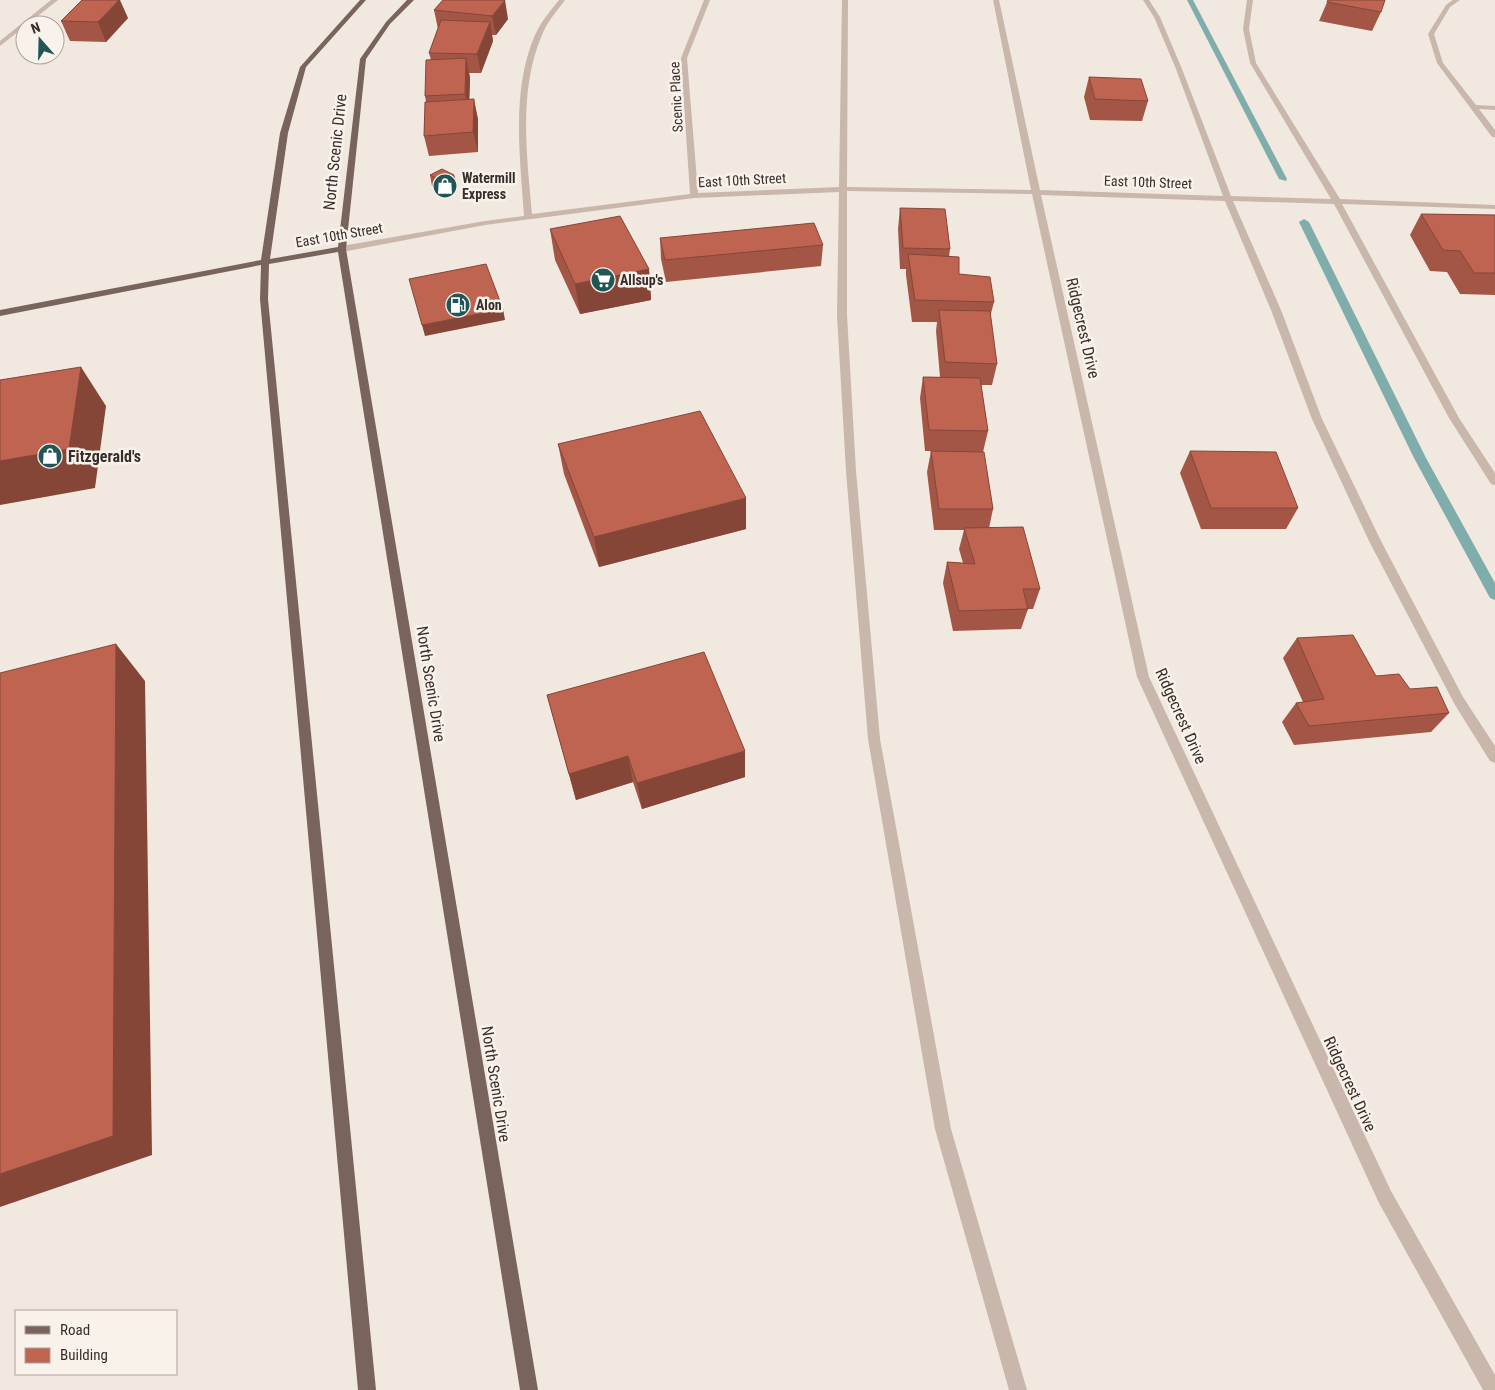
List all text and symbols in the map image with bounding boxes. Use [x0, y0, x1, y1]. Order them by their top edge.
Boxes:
north arrow [15, 15, 65, 65]
text: N [29, 19, 42, 37]
street label: Scenic Place [666, 61, 686, 133]
street label: North Scenic Drive [319, 93, 351, 211]
place label: Watermill Express [462, 170, 515, 202]
street label: East 10th Street [698, 170, 786, 190]
street label: East 10th Street [1104, 172, 1192, 192]
shop icon: Watermill Express [432, 173, 458, 199]
street label: East 10th Street [294, 219, 384, 251]
supermarket icon: Allsup's [590, 267, 616, 293]
place label: Allsup's [620, 272, 663, 288]
street label: Ridgecrest Drive [1062, 276, 1104, 380]
fuel station icon: Alon [445, 292, 471, 318]
place label: Alon [476, 297, 502, 313]
shop icon: Fitzgerald's [37, 443, 63, 469]
place label: Fitzgerald's [68, 447, 141, 466]
street label: North Scenic Drive [412, 625, 450, 743]
street label: Ridgecrest Drive [1151, 665, 1211, 767]
street label: North Scenic Drive [477, 1025, 515, 1143]
street label: Ridgecrest Drive [1320, 1033, 1380, 1135]
legend [15, 1310, 178, 1375]
text: Road [60, 1321, 90, 1339]
text: Building [60, 1346, 108, 1364]

